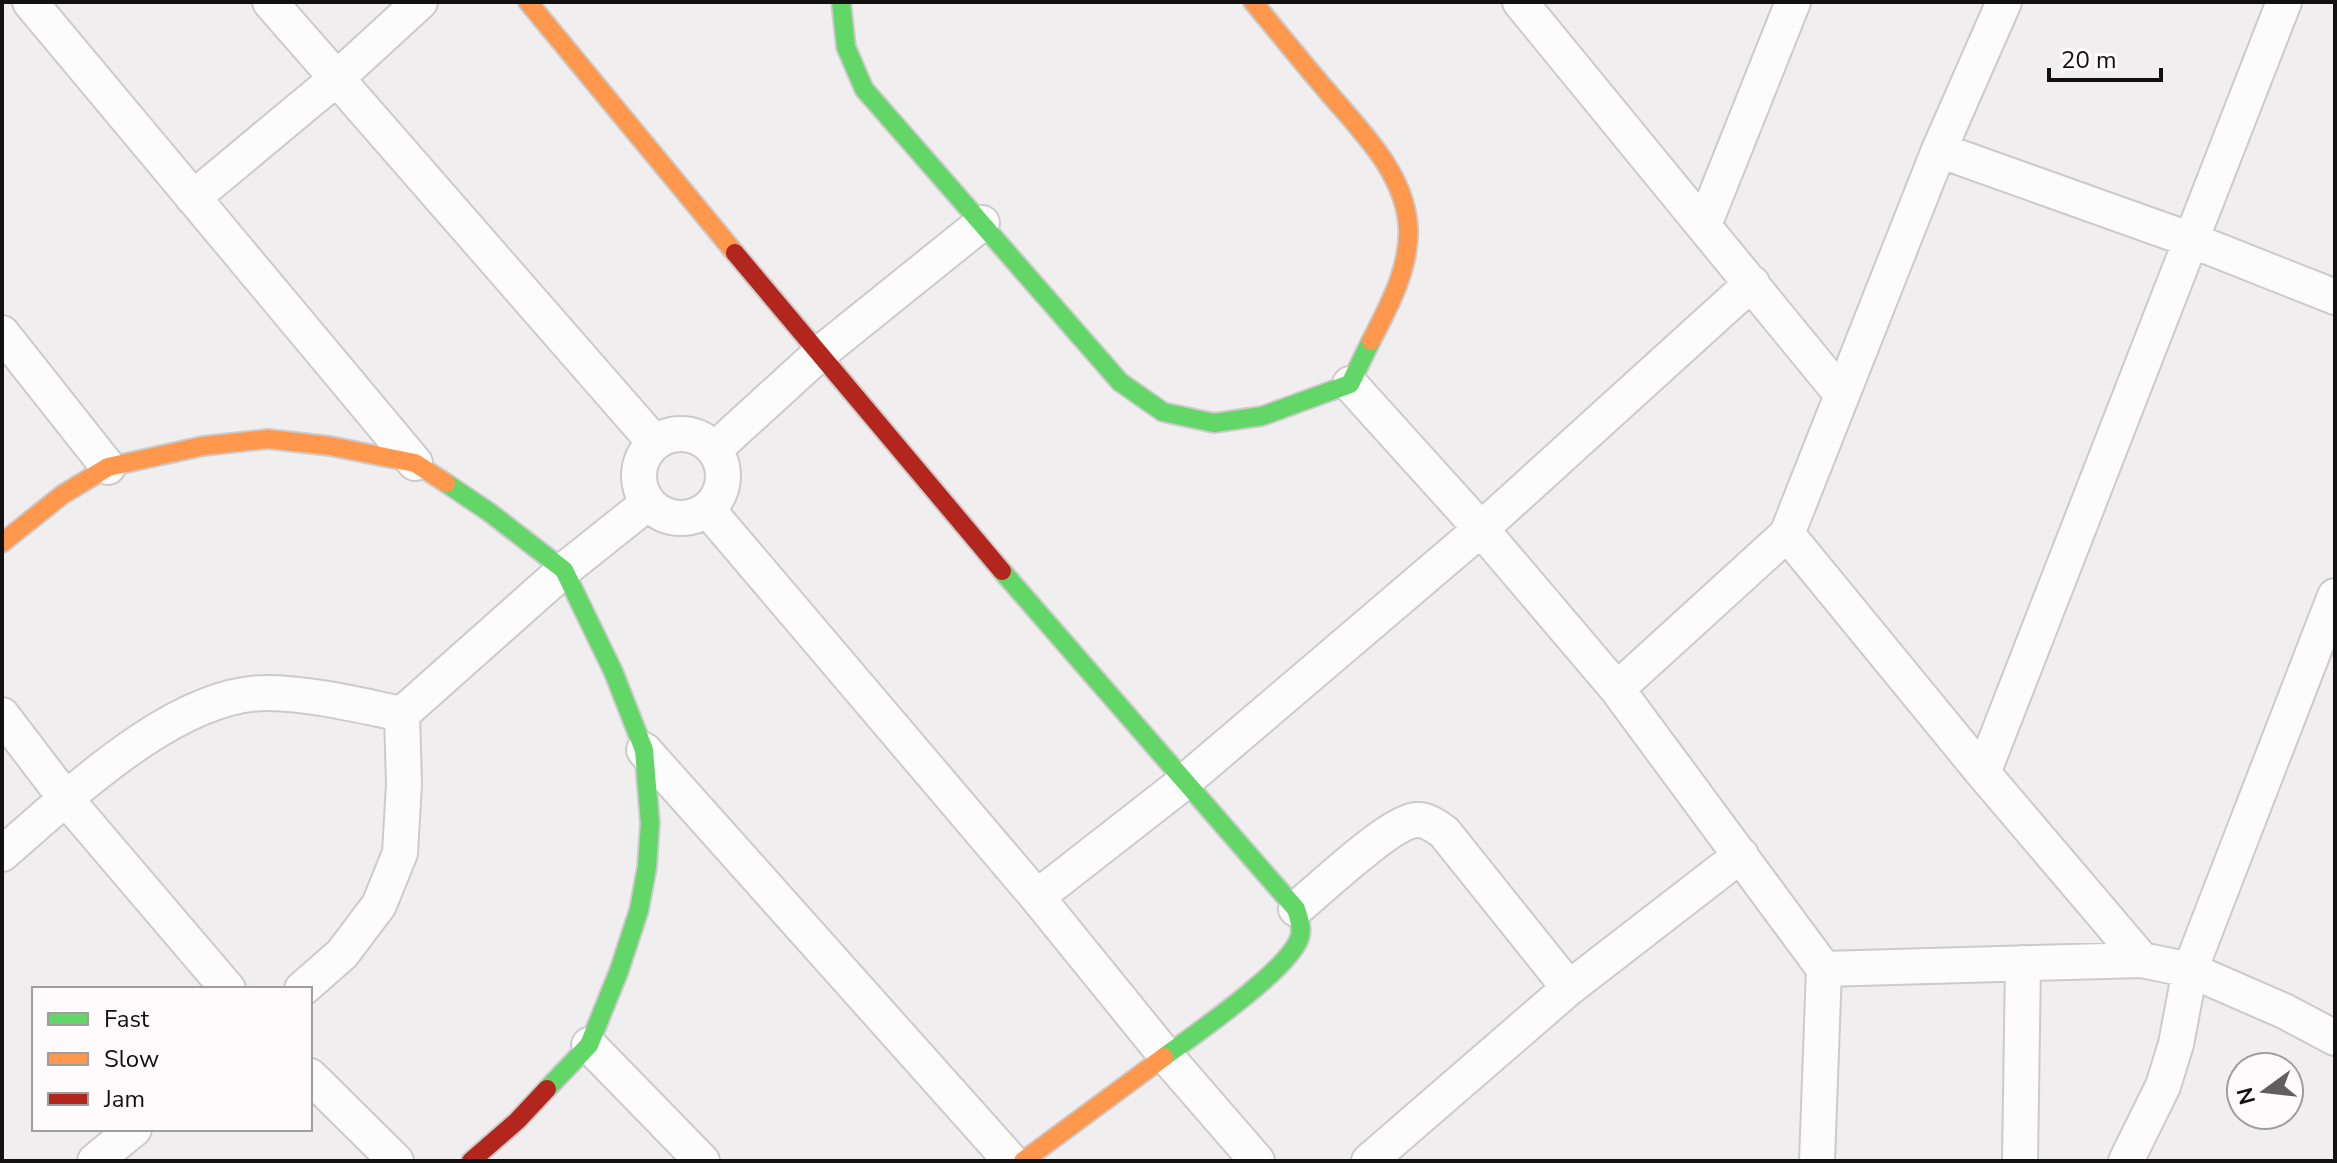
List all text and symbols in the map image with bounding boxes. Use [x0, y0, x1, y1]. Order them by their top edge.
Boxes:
scale bar [2049, 32, 2161, 82]
text: 20 m [2061, 44, 2117, 76]
legend [32, 987, 312, 1131]
text: Fast [104, 1003, 150, 1035]
text: Slow [104, 1043, 159, 1075]
north arrow [2225, 1051, 2305, 1131]
text: Jam [103, 1083, 145, 1115]
text: N [2230, 1084, 2263, 1108]

